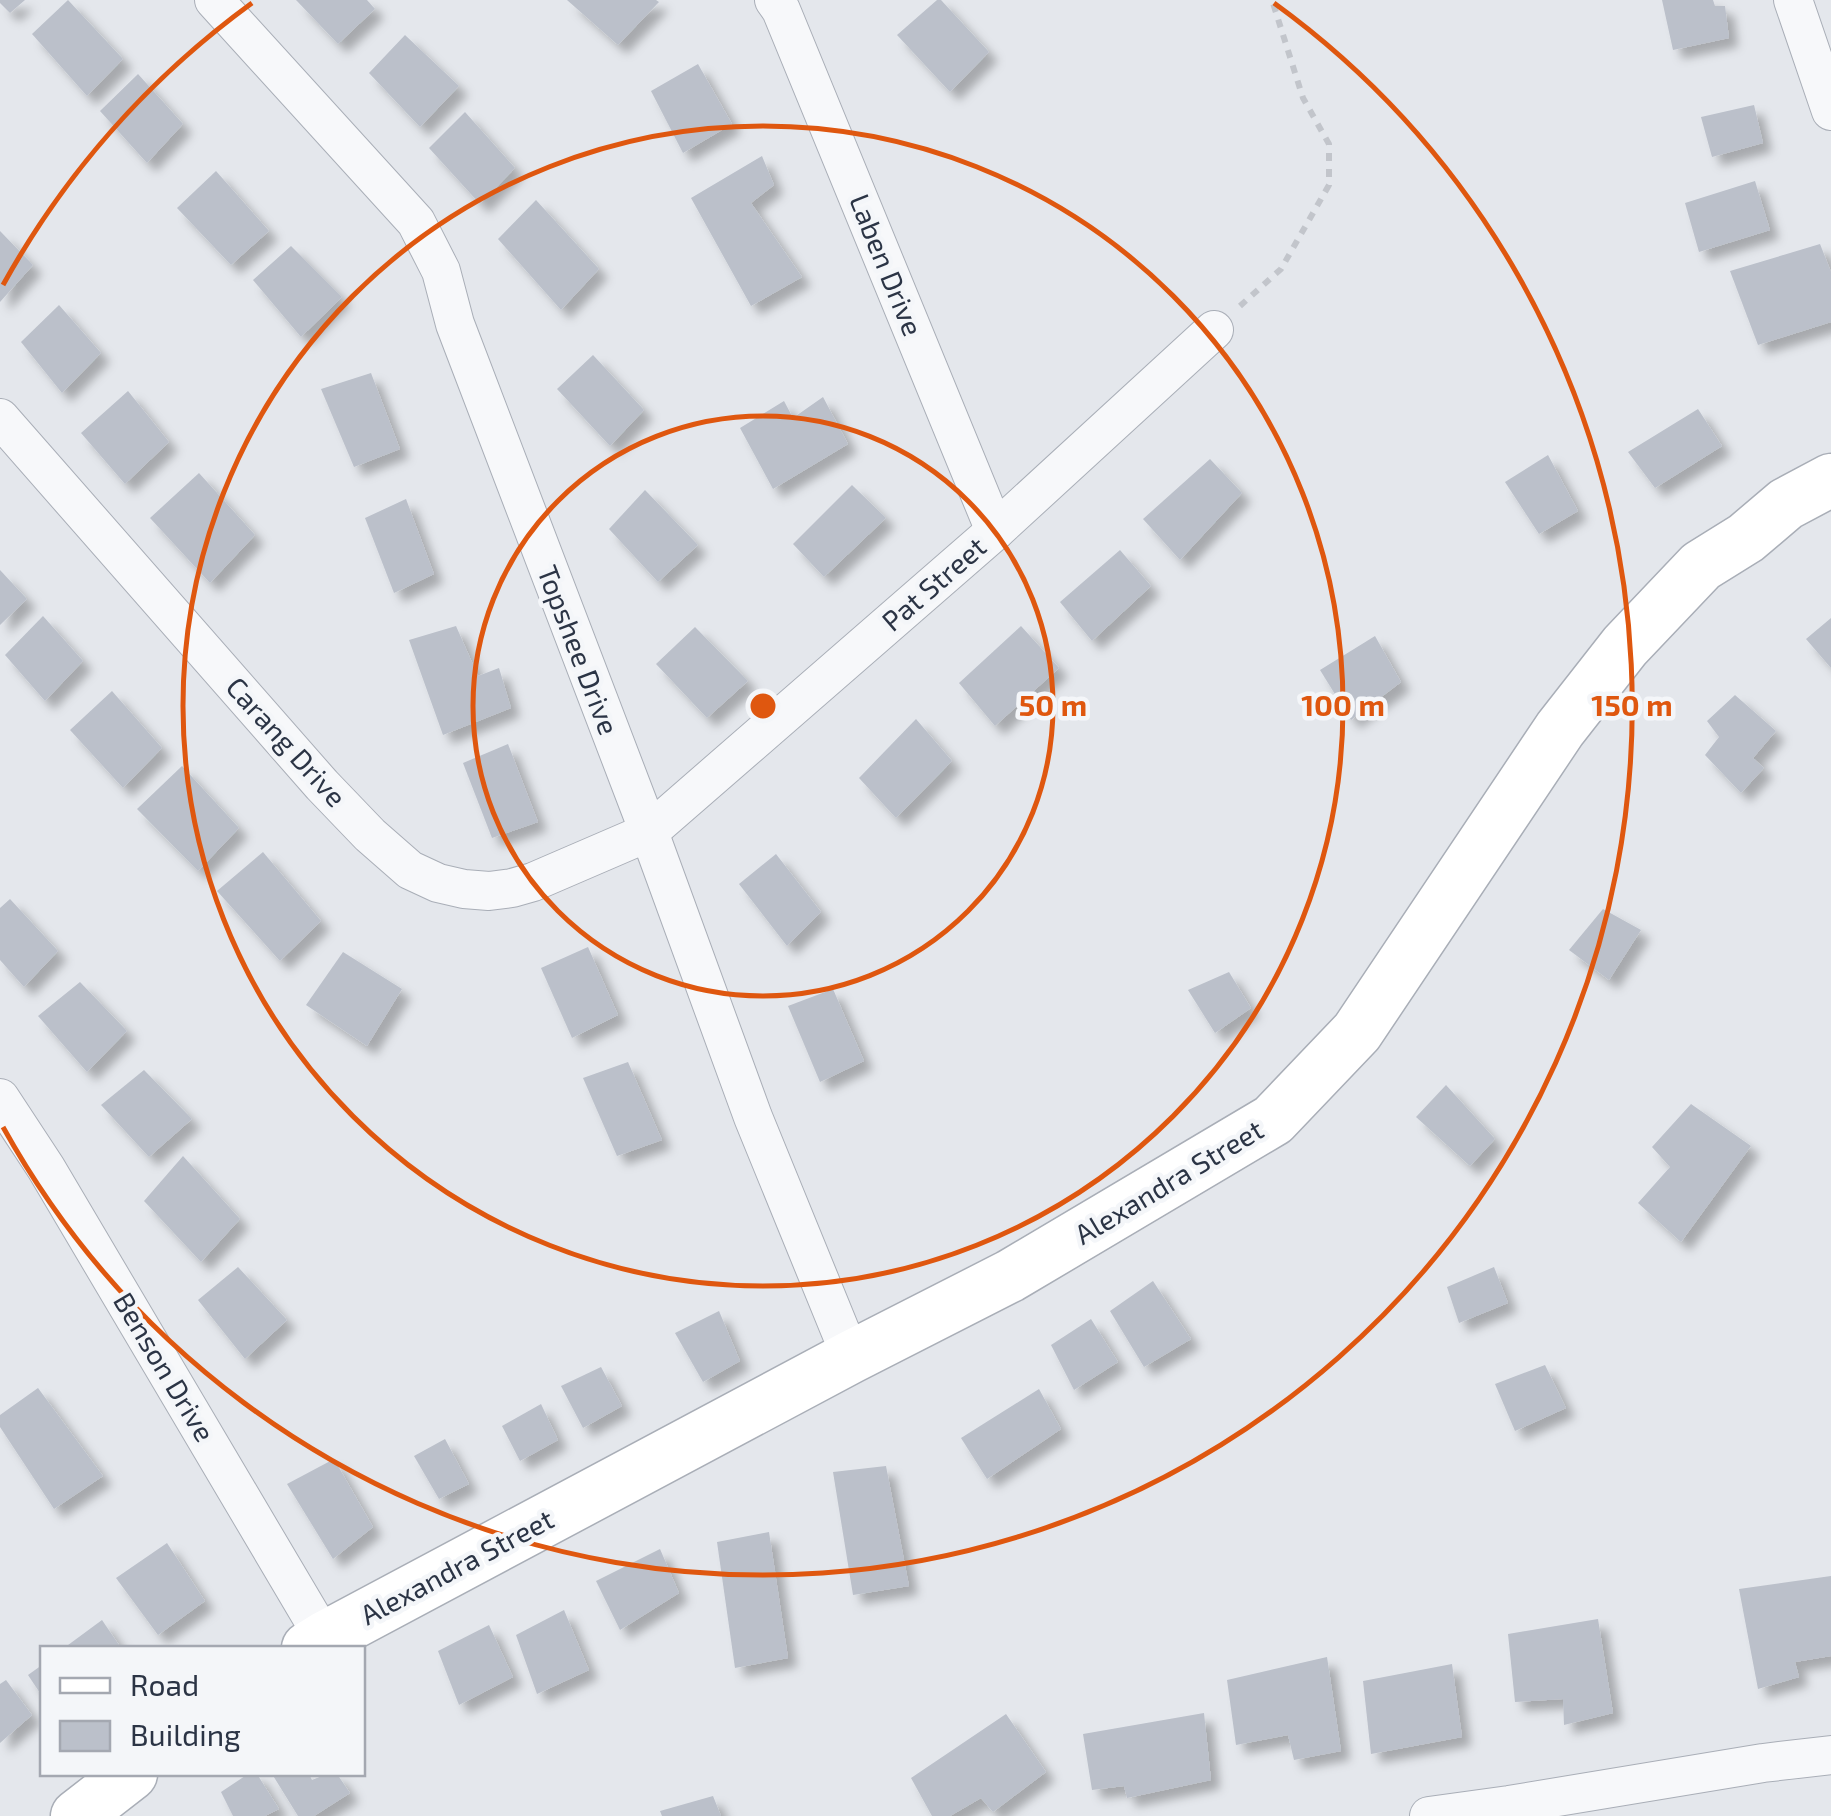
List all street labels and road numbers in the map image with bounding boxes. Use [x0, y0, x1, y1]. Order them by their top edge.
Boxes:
street label: Laben Drive [843, 189, 931, 340]
street label: Pat Street [874, 529, 992, 638]
street label: Topshee Drive [531, 560, 627, 739]
street label: Carang Drive [220, 670, 354, 813]
street label: Alexandra Street [1068, 1111, 1269, 1251]
street label: Benson Drive [107, 1286, 223, 1447]
street label: Alexandra Street [354, 1501, 559, 1631]

